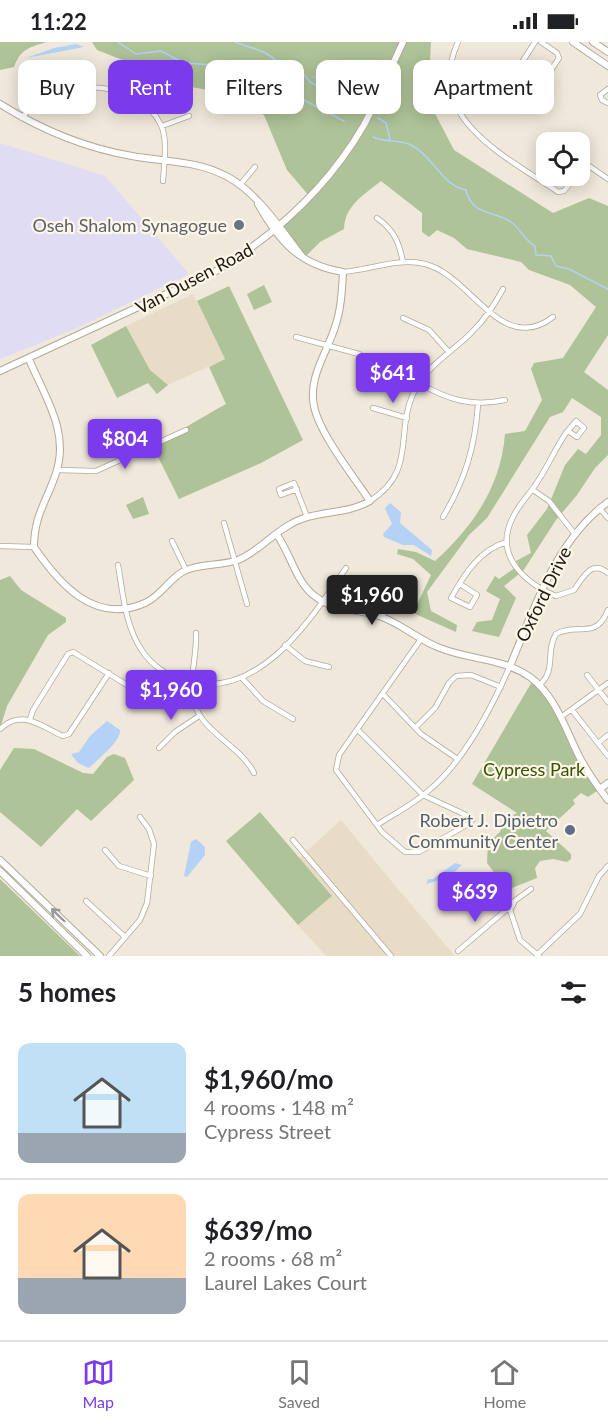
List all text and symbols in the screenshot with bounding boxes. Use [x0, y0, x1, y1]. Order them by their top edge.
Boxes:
text: 11:22 [30, 8, 87, 35]
chip: Buy [18, 60, 96, 114]
chip: Rent [108, 60, 193, 114]
chip: Filters [205, 60, 304, 114]
chip: New [316, 60, 401, 114]
chip: Apartment [413, 60, 554, 114]
map controls [536, 132, 590, 186]
button: locate [536, 132, 590, 186]
place label: Oseh Shalom Synagogue [32, 214, 227, 236]
marker: Oseh Shalom Synagogue [232, 218, 246, 232]
street label: Van Dusen Road [131, 238, 257, 318]
pin: $641 [357, 353, 429, 404]
text: $641 [370, 360, 416, 384]
pin: $804 [89, 419, 161, 470]
text: $804 [102, 426, 148, 450]
street label: Oxford Drive [511, 543, 575, 645]
pin: $1,960 [323, 575, 421, 626]
text: $1,960 [341, 582, 403, 606]
pin: $1,960 [122, 670, 220, 721]
text: $1,960 [140, 677, 202, 701]
park label: Cypress Park [483, 758, 586, 780]
place label: Robert J. Dipietro Community Center [408, 809, 558, 852]
marker: Robert J. Dipietro Community Center [563, 823, 577, 837]
pin: $639 [439, 872, 511, 923]
text: $639 [452, 879, 498, 903]
one-way arrow [50, 908, 65, 923]
text: 5 homes [18, 976, 116, 1008]
icon: filters [557, 976, 590, 1009]
text: $1,960/mo [204, 1063, 334, 1095]
icon: home [66, 1067, 138, 1139]
text: 4 rooms · 148 m² [204, 1095, 354, 1119]
text: Cypress Street [204, 1119, 331, 1143]
text: $639/mo [204, 1214, 312, 1246]
icon: home [66, 1218, 138, 1290]
text: 2 rooms · 68 m² [204, 1246, 342, 1270]
text: Laurel Lakes Court [204, 1270, 367, 1294]
tab: Map [82, 1356, 115, 1411]
tab: Saved [278, 1356, 320, 1411]
tab: Home [484, 1356, 526, 1411]

